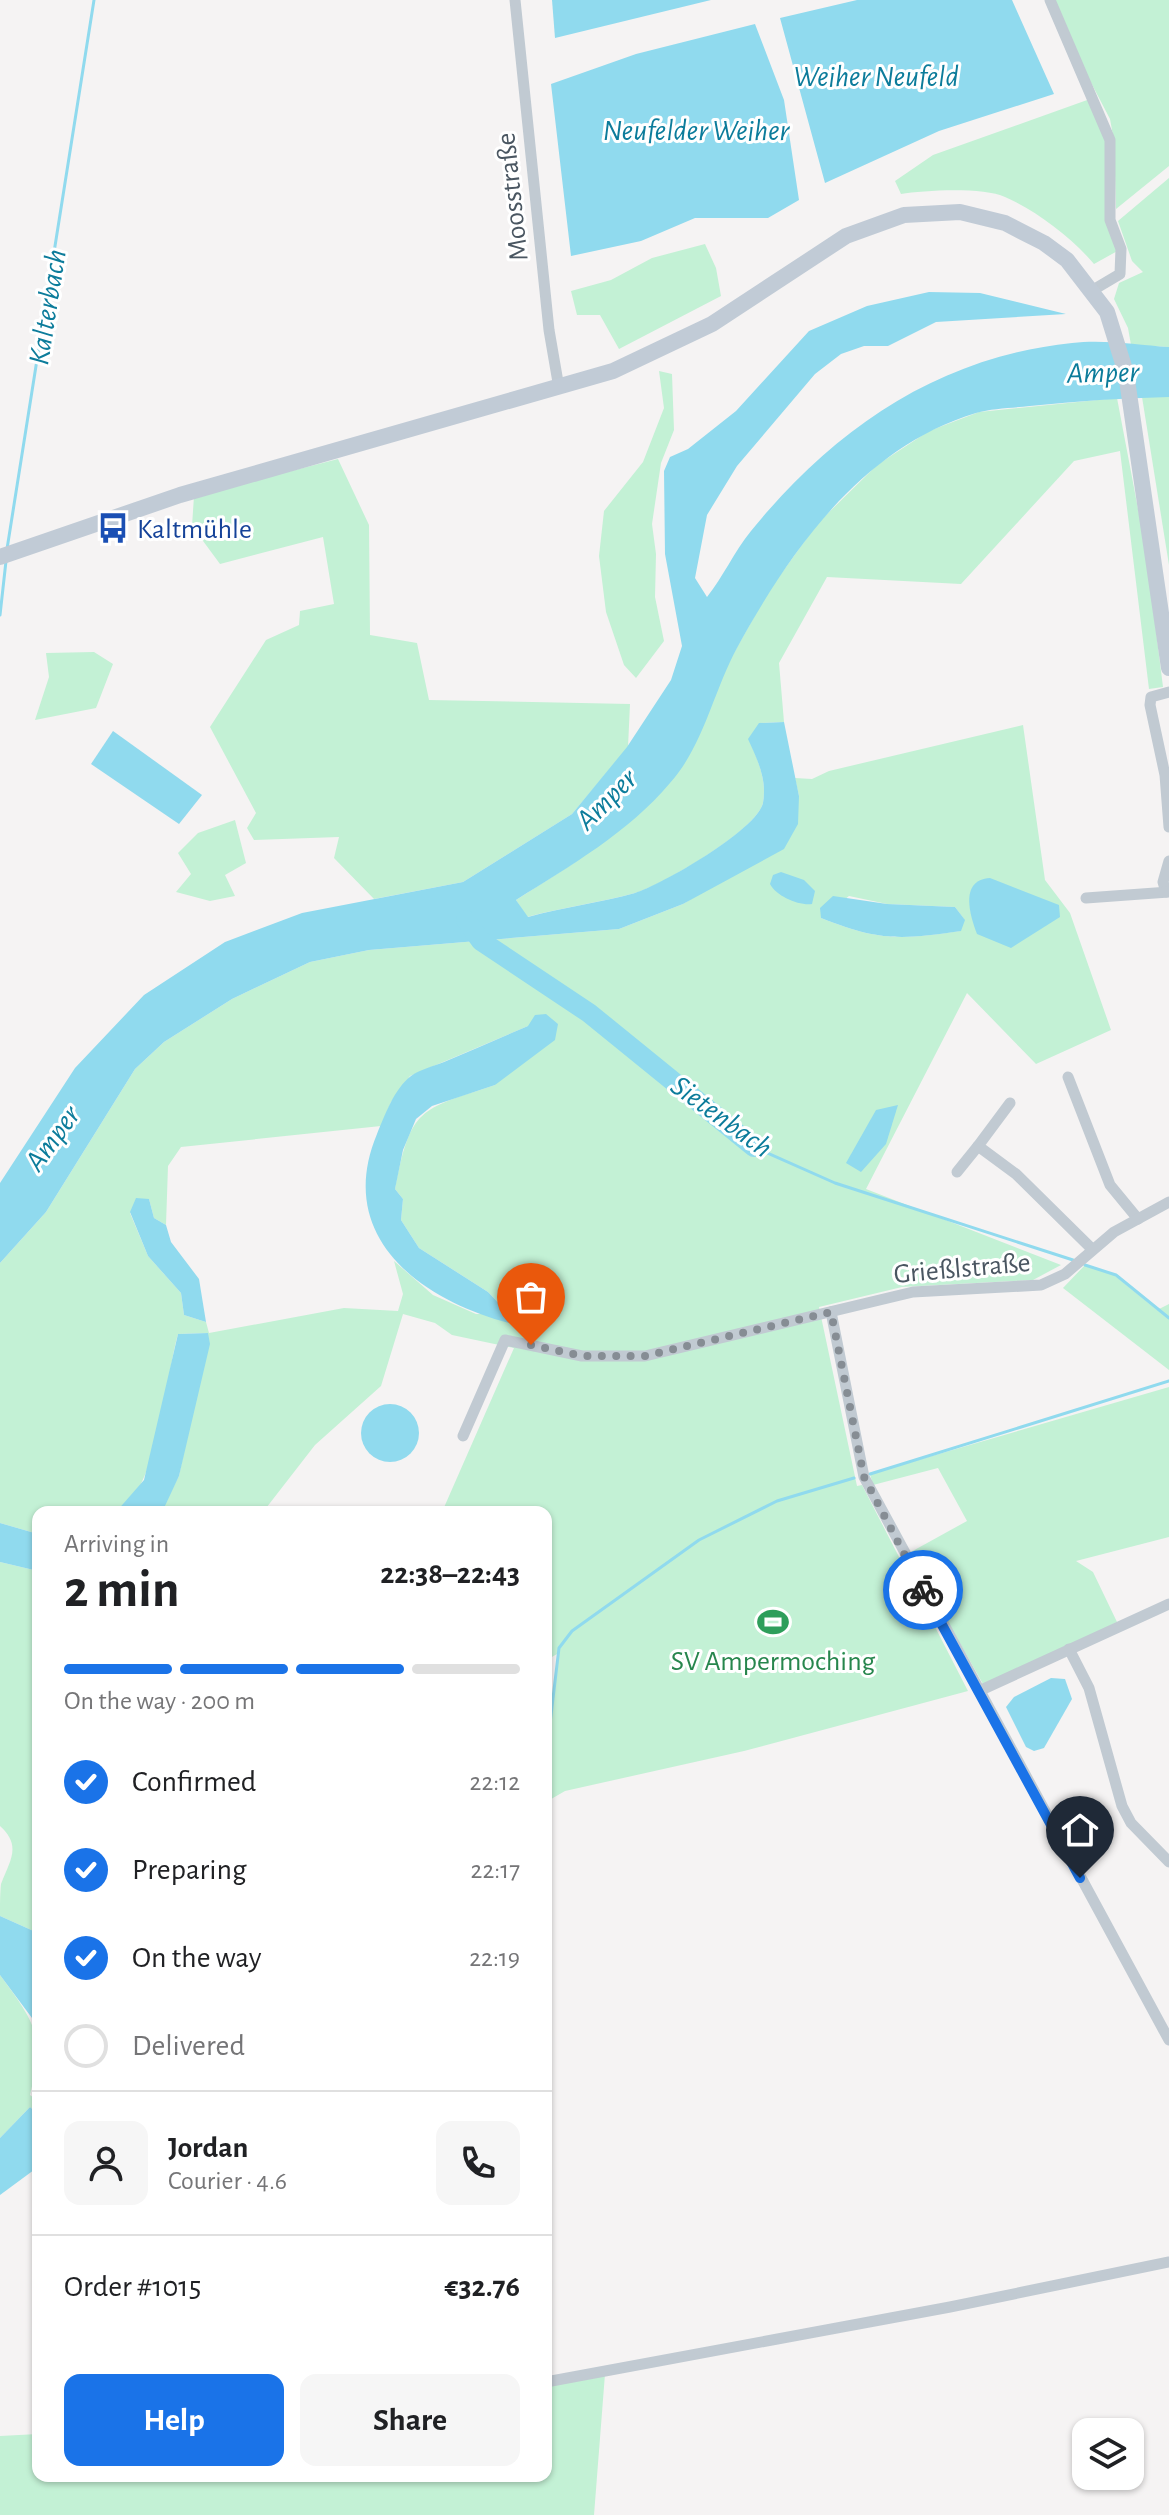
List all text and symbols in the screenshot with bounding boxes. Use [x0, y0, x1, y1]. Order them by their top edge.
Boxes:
water label: Weiher Neufeld [793, 62, 959, 92]
water label: Neufelder Weiher [603, 116, 790, 146]
street label: Moosstraße [492, 131, 534, 262]
water label: Kalterbach [24, 247, 72, 367]
water label: Amper [1066, 357, 1141, 389]
bus stop icon: Kaltmühle [96, 511, 130, 545]
place label: Kaltmühle [137, 516, 252, 544]
water label: Amper [570, 763, 644, 837]
water label: Sietenbach [665, 1070, 777, 1163]
water label: Amper [19, 1100, 87, 1177]
street label: Grießlstraße [893, 1249, 1032, 1289]
pin [497, 1263, 565, 1345]
icon: bag [509, 1275, 553, 1319]
text: Arriving in [64, 1531, 169, 1557]
courier [883, 1550, 963, 1630]
text: 22:38–22:43 [380, 1559, 520, 1589]
text: 2 min [64, 1564, 179, 1616]
icon: bike [901, 1568, 945, 1612]
sports icon: SV Ampermoching [756, 1605, 790, 1639]
place label: SV Ampermoching [671, 1648, 876, 1676]
text: On the way · 200 m [64, 1688, 255, 1714]
icon: check [64, 1760, 108, 1804]
text: Confirmed [132, 1767, 256, 1797]
text: 22:12 [470, 1769, 520, 1795]
pin [1046, 1796, 1114, 1878]
icon: home [1058, 1808, 1102, 1852]
icon: check [64, 1848, 108, 1892]
text: Preparing [132, 1855, 247, 1885]
text: 22:17 [471, 1857, 520, 1883]
icon: check [64, 1936, 108, 1980]
text: On the way [132, 1943, 261, 1973]
text: 22:19 [469, 1945, 520, 1971]
text: Delivered [132, 2031, 245, 2061]
button: person [64, 2121, 148, 2205]
button: phone [436, 2121, 520, 2205]
text: Jordan [168, 2133, 248, 2163]
text: Courier · 4.6 [168, 2168, 287, 2194]
text: Order #1015 [64, 2272, 201, 2302]
text: €32.76 [445, 2272, 520, 2302]
button: Help [64, 2374, 284, 2466]
button: Share [300, 2374, 520, 2466]
map controls [1072, 2418, 1144, 2490]
button: layers [1072, 2418, 1144, 2490]

